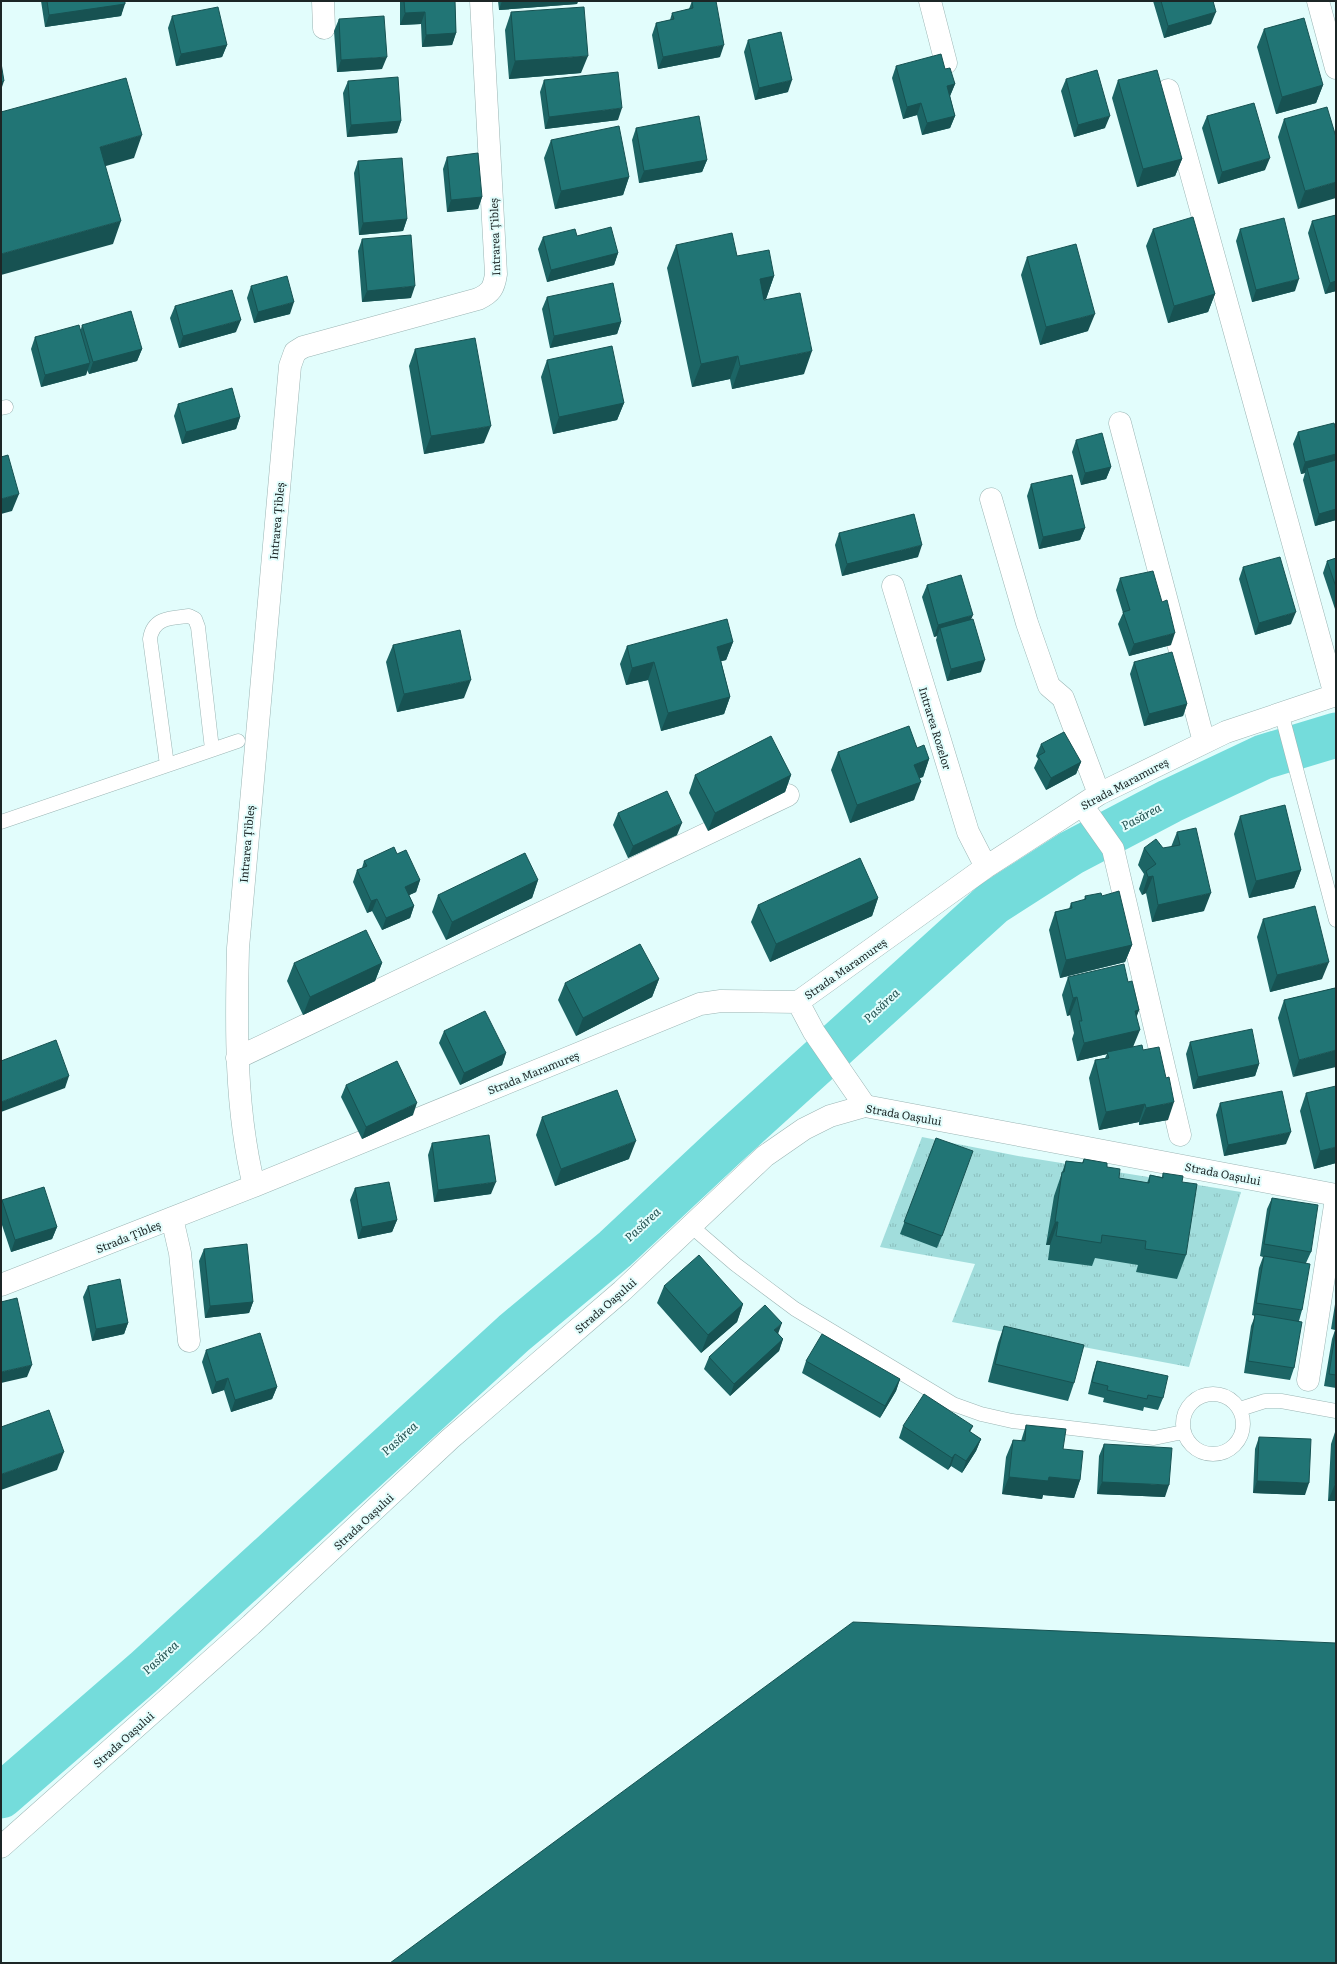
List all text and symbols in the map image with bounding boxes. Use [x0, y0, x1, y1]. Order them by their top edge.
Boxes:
street label: Intrarea Țibleș [485, 198, 504, 276]
street label: Intrarea Țibleș [265, 482, 288, 560]
street label: Intrarea Rozelor [916, 685, 956, 772]
street label: Strada Maramureș [1077, 753, 1171, 813]
water label: Pasărea [1118, 798, 1164, 834]
street label: Intrarea Țibleș [235, 805, 258, 883]
street label: Strada Maramureș [801, 934, 889, 1002]
water label: Pasărea [859, 984, 903, 1026]
street label: Strada Maramureș [485, 1046, 581, 1098]
street label: Strada Oașului [865, 1099, 944, 1129]
street label: Strada Oașului [1184, 1158, 1263, 1188]
water label: Pasărea [620, 1203, 664, 1245]
street label: Strada Țibleș [93, 1216, 163, 1257]
street label: Strada Oașului [571, 1274, 639, 1336]
water label: Pasărea [377, 1417, 421, 1459]
street label: Strada Oașului [329, 1489, 397, 1553]
water label: Pasărea [138, 1636, 182, 1678]
street label: Strada Oașului [89, 1707, 157, 1771]

